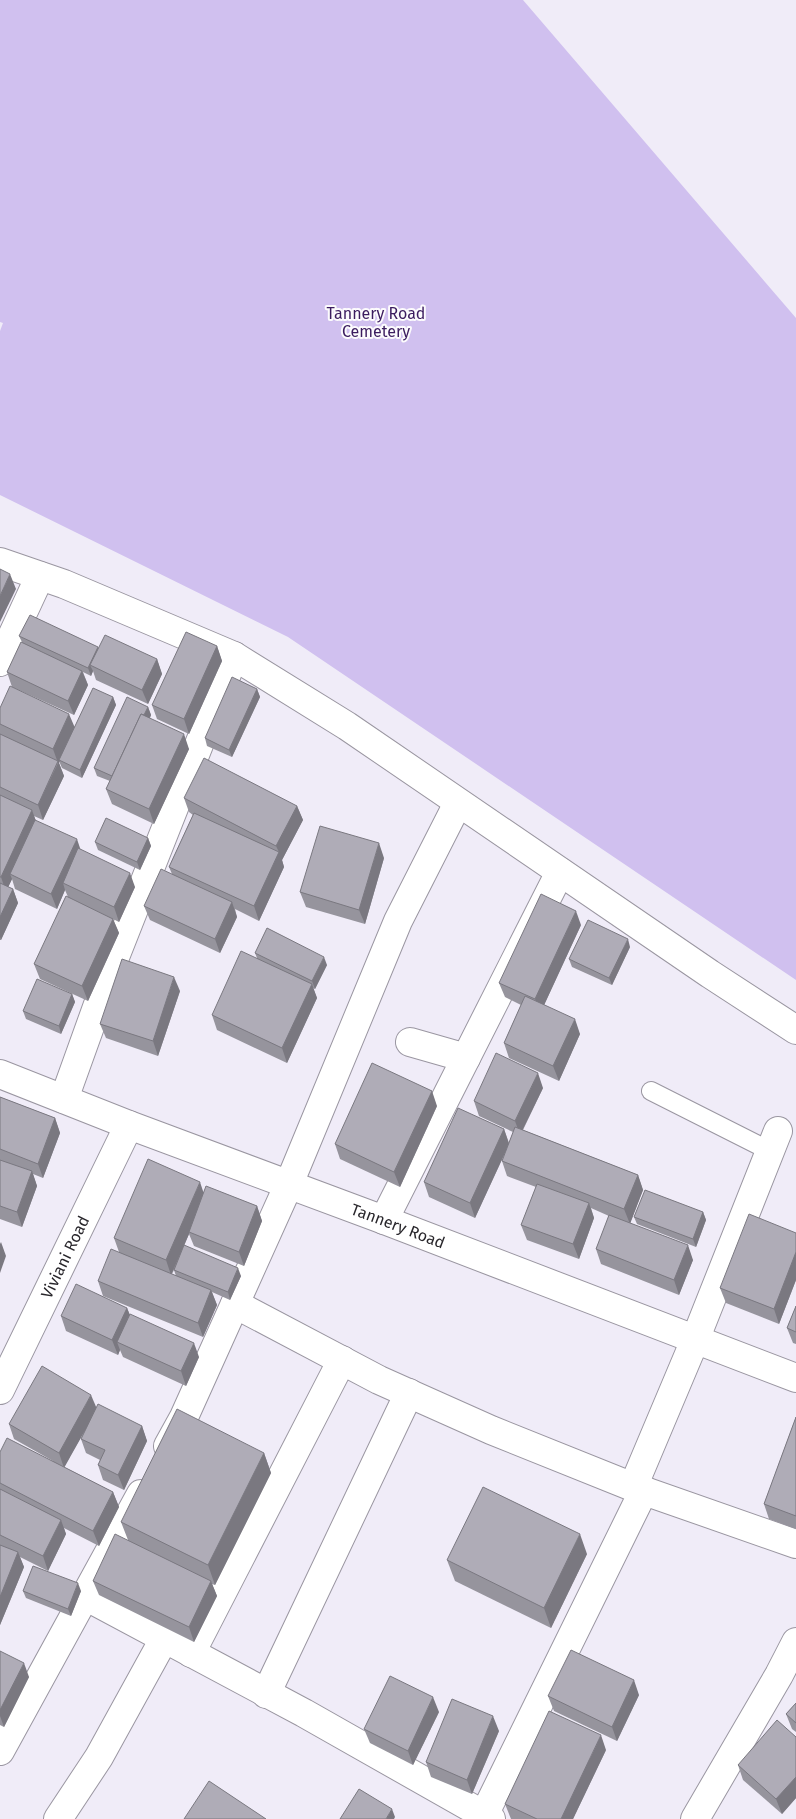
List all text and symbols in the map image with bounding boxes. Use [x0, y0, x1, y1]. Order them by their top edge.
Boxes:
park label: Tannery Road Cemetery [327, 304, 425, 341]
street label: Tannery Road [348, 1200, 448, 1252]
street label: Viviani Road [37, 1213, 93, 1302]

